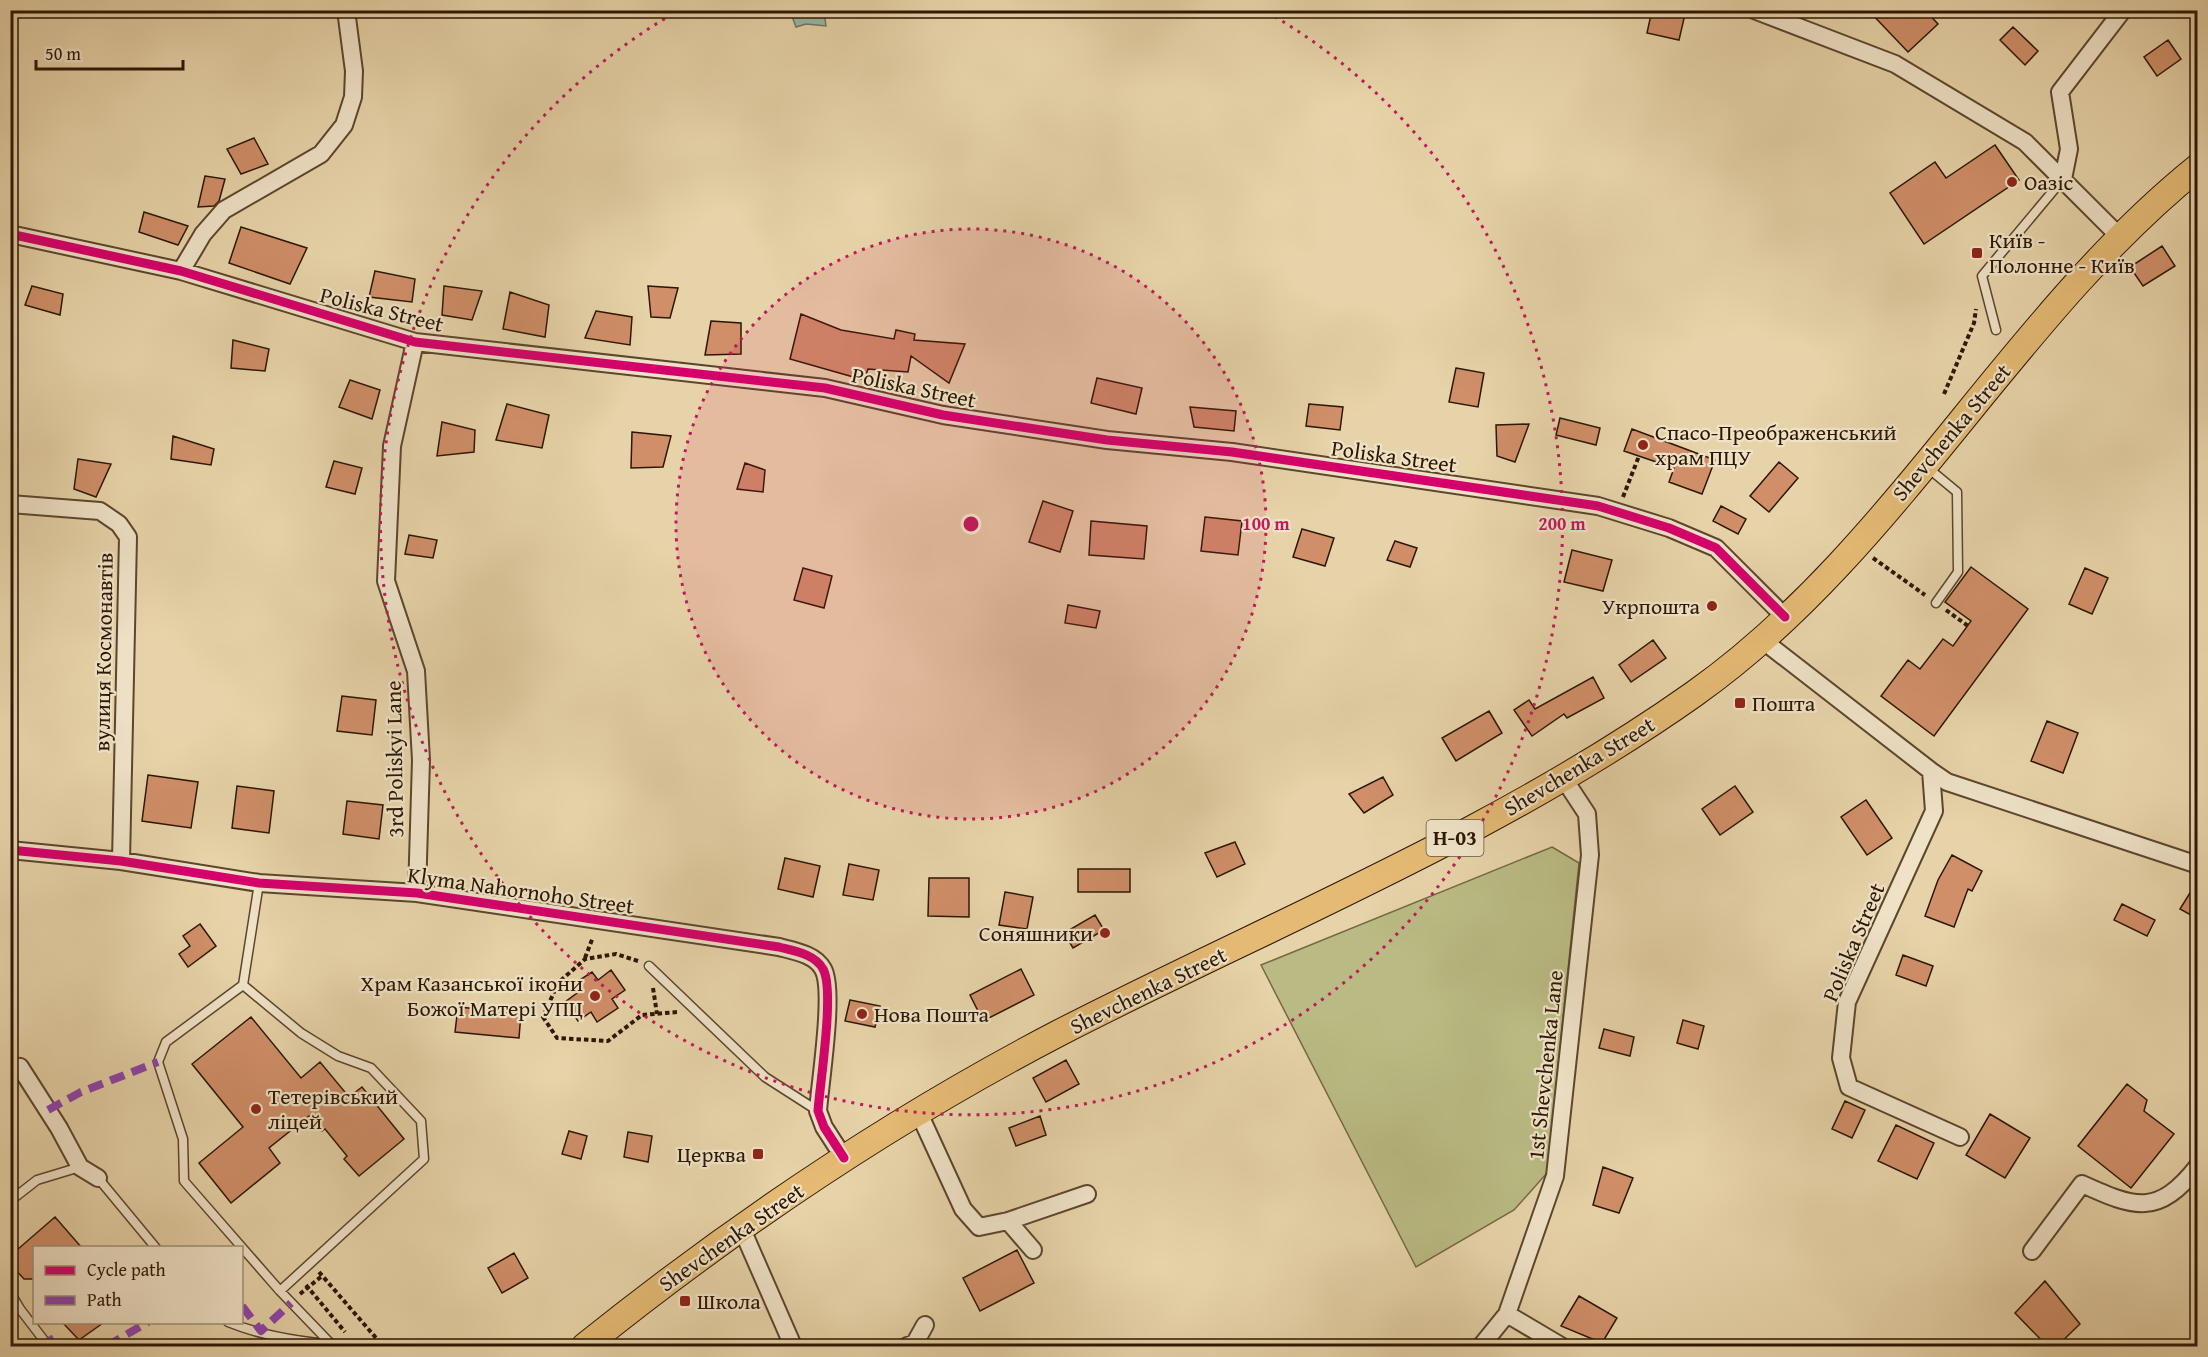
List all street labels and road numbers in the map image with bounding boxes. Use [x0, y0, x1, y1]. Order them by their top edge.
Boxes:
street label: Poliska Street [317, 278, 447, 340]
street label: Shevchenka Street [1884, 356, 2018, 508]
street label: Poliska Street [849, 358, 979, 416]
street label: Poliska Street [1329, 431, 1459, 481]
street label: вулиця Космонавтів [85, 552, 121, 752]
street label: 3rd Poliskyi Lane [377, 680, 411, 838]
street label: Shevchenka Street [1498, 708, 1661, 824]
road number: Н-03 [1426, 820, 1484, 856]
street label: Klyma Nahornoho Street [406, 858, 637, 922]
street label: Poliska Street [1814, 877, 1892, 1006]
street label: Shevchenka Street [1064, 938, 1232, 1042]
street label: 1st Shevchenka Lane [1519, 968, 1571, 1162]
street label: Shevchenka Street [652, 1175, 810, 1299]

